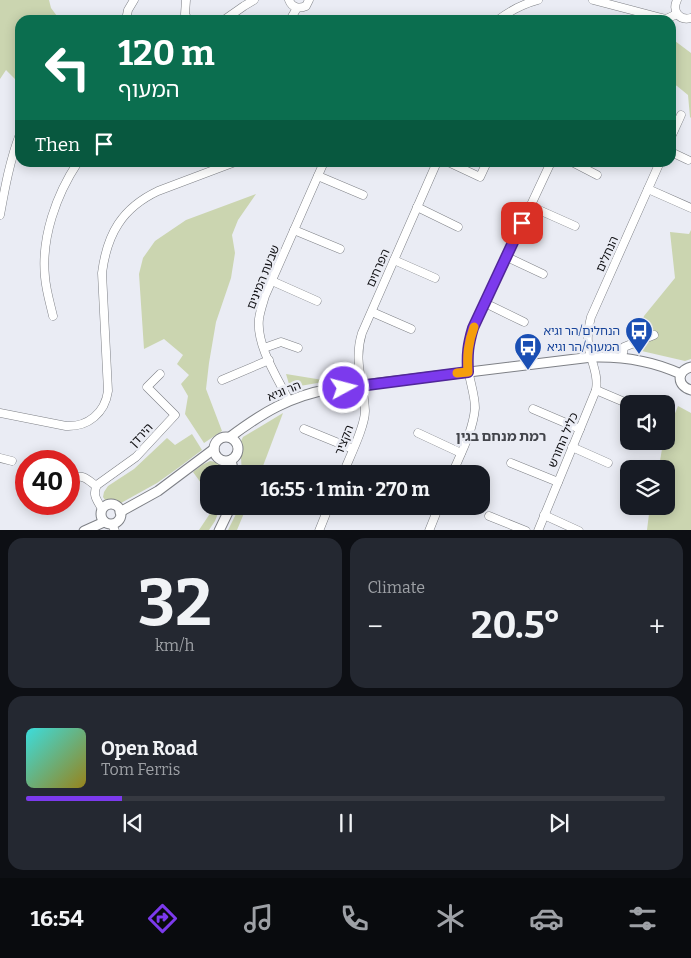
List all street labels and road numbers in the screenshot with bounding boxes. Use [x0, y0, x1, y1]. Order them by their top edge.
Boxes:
street label: הנחלים [593, 234, 621, 274]
street label: שבעת המינים [244, 243, 282, 311]
street label: הפרחים [363, 247, 393, 289]
street label: הר וגיא [265, 378, 303, 404]
street label: כליל החורש [545, 410, 581, 470]
street label: הירדן [126, 420, 156, 450]
street label: הקציר [332, 423, 356, 457]

